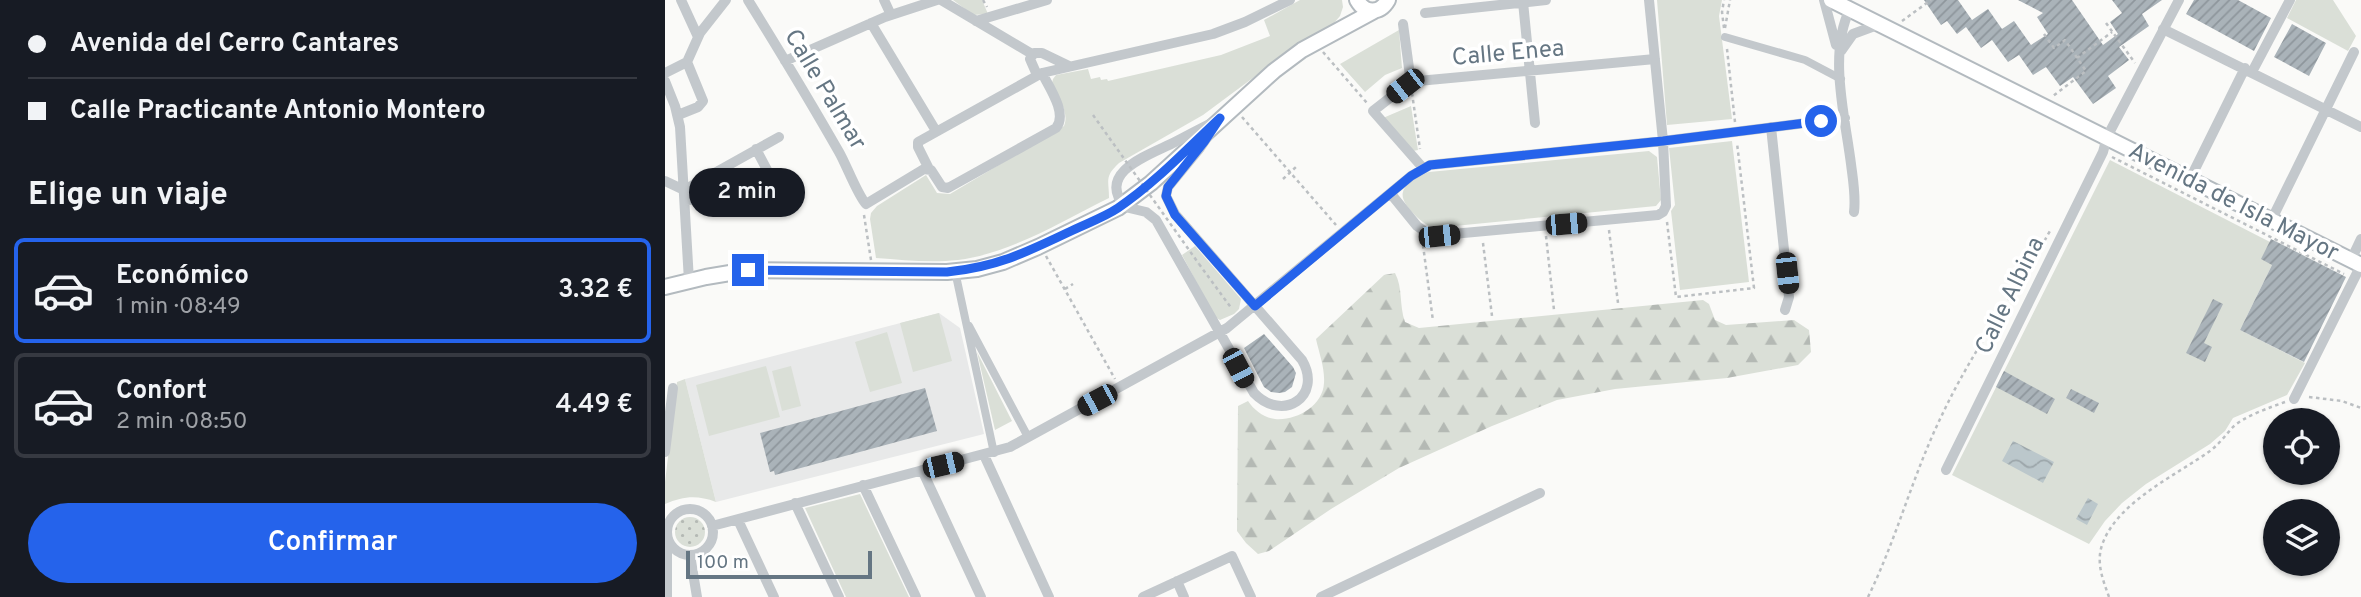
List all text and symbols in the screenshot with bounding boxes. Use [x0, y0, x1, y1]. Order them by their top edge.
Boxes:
street label: Calle Palmar [777, 24, 872, 156]
text: Avenida del Cerro Cantares [70, 28, 399, 61]
street label: Calle Enea [1451, 34, 1566, 74]
car [1382, 65, 1429, 107]
text: Calle Practicante Antonio Montero [70, 95, 486, 128]
route start [1805, 105, 1837, 137]
street label: Avenida de Isla Mayor [2123, 137, 2343, 269]
callout: 2 min [690, 168, 806, 218]
text: Elige un viaje [28, 176, 228, 216]
text: 2 min [717, 178, 777, 207]
car [1545, 212, 1588, 236]
car [1418, 223, 1461, 249]
street label: Calle Albina [1970, 232, 2052, 359]
car [1775, 251, 1800, 295]
route end [732, 254, 764, 286]
icon: car [32, 259, 95, 322]
text: Económico [116, 260, 249, 293]
text: 3.32 € [558, 274, 633, 307]
text: 1 min · 08:49 [116, 293, 241, 322]
car [1219, 345, 1258, 391]
icon: car [32, 374, 95, 437]
text: Confort [116, 375, 207, 408]
car [1074, 381, 1121, 419]
text: 4.49 € [555, 389, 633, 422]
text: 2 min · 08:50 [116, 408, 248, 437]
map controls [2263, 408, 2340, 576]
button: locate [2263, 408, 2340, 485]
car [921, 450, 966, 480]
button: layers [2263, 499, 2340, 576]
button: Confirmar [28, 503, 637, 583]
scale bar [686, 548, 871, 580]
text: 100 m [697, 551, 749, 575]

